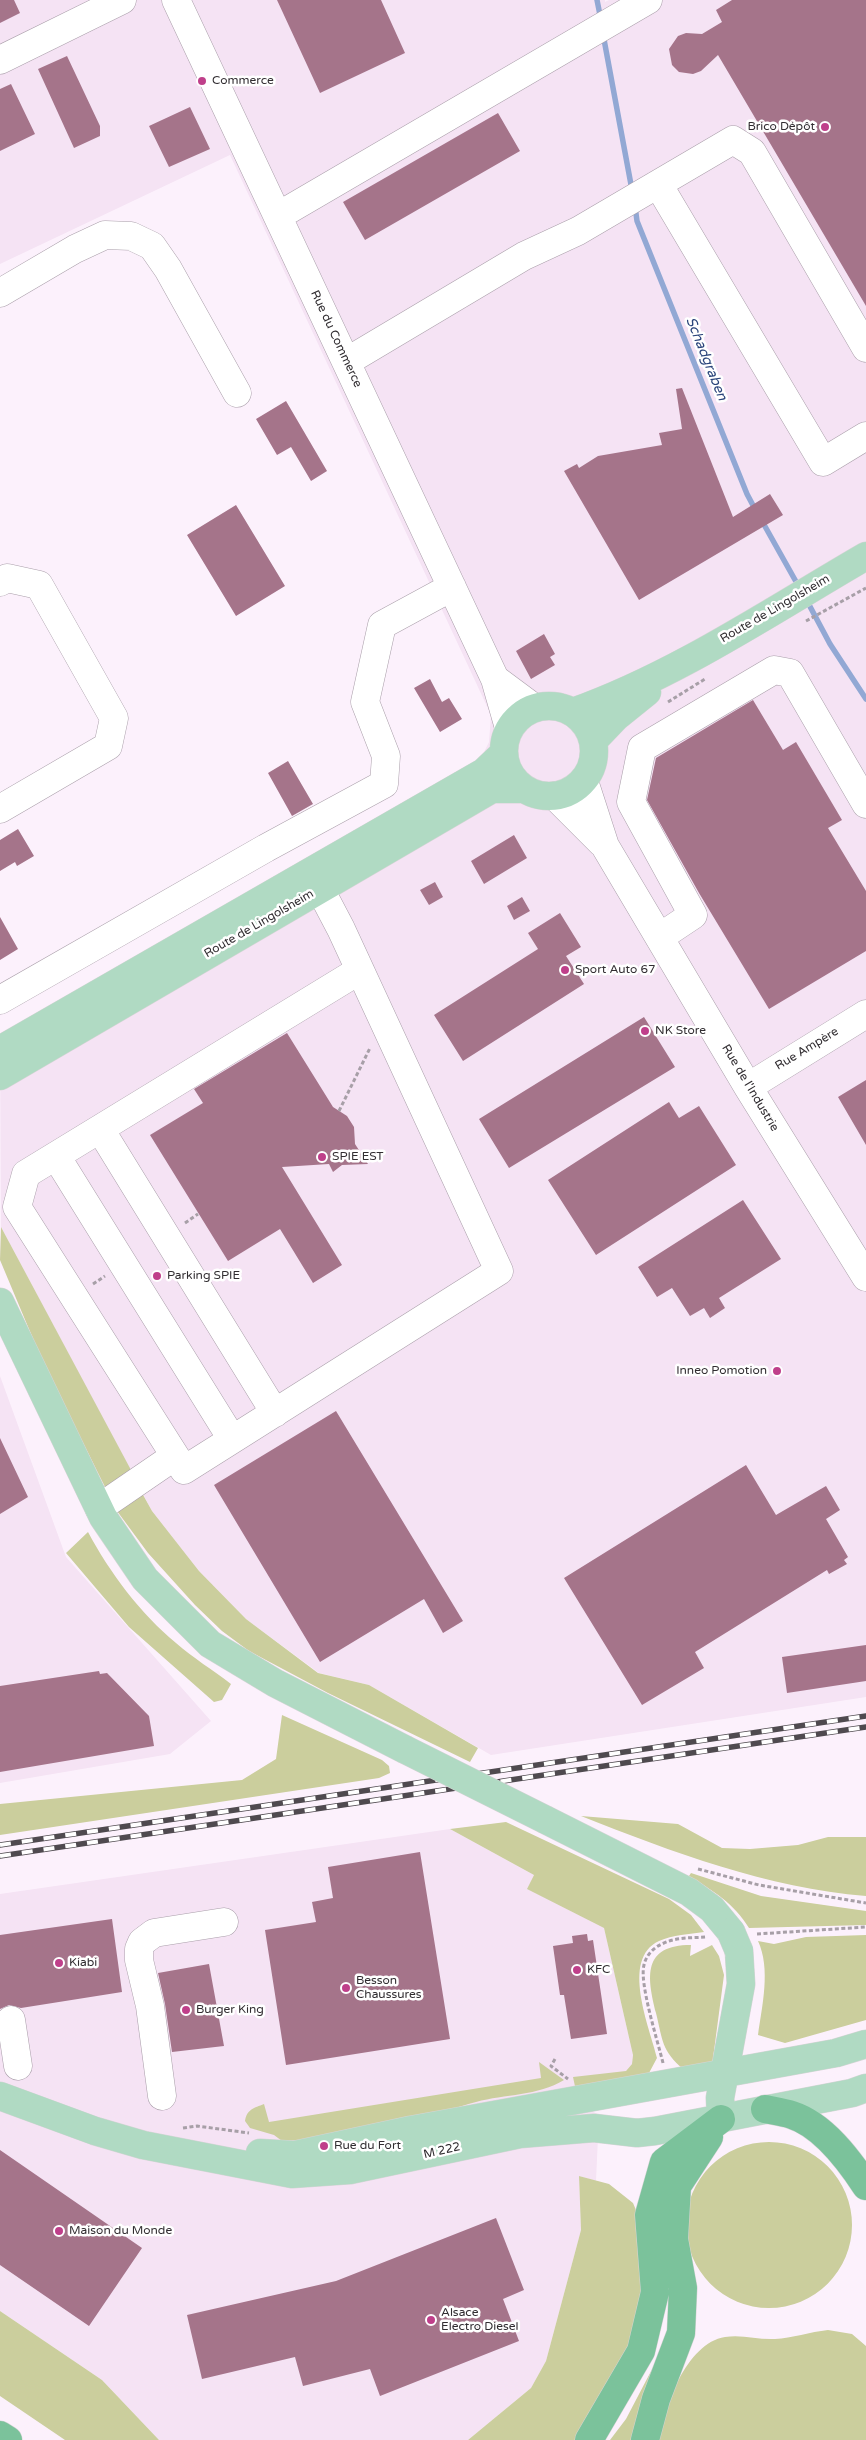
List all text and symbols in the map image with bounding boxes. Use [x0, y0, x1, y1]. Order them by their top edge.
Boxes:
place label: Commerce [212, 74, 274, 88]
marker: Commerce [196, 75, 208, 87]
place label: Brico Dépôt [747, 120, 815, 134]
marker: Brico Dépôt [819, 121, 831, 133]
street label: Rue du Commerce [307, 288, 365, 390]
water label: Schadgraben [682, 315, 730, 403]
street label: Route de Lingolsheim [718, 572, 832, 646]
street label: Route de Lingolsheim [202, 887, 316, 961]
place label: Sport Auto 67 [575, 963, 656, 977]
marker: Sport Auto 67 [559, 964, 571, 976]
place label: NK Store [655, 1024, 706, 1038]
street label: Rue Ampère [773, 1024, 841, 1074]
marker: NK Store [639, 1025, 651, 1037]
street label: Rue de l'Industrie [718, 1042, 782, 1134]
place label: SPIE EST [332, 1150, 384, 1164]
marker: SPIE EST [316, 1151, 328, 1163]
place label: Parking SPIE [167, 1269, 240, 1283]
marker: Parking SPIE [151, 1270, 163, 1282]
place label: Inneo Pomotion [676, 1364, 767, 1378]
marker: Inneo Pomotion [771, 1365, 783, 1377]
place label: Kiabi [69, 1956, 97, 1970]
marker: Kiabi [53, 1957, 65, 1969]
place label: KFC [587, 1963, 610, 1977]
marker: KFC [571, 1964, 583, 1976]
place label: Besson Chaussures [356, 1974, 421, 2002]
marker: Besson Chaussures [340, 1982, 352, 1994]
place label: Burger King [196, 2003, 264, 2017]
marker: Burger King [180, 2004, 192, 2016]
place label: Rue du Fort [334, 2139, 401, 2153]
marker: Rue du Fort [318, 2140, 330, 2152]
street label: M 222 [422, 2140, 462, 2162]
place label: Maison du Monde [69, 2224, 172, 2238]
marker: Maison du Monde [53, 2225, 65, 2237]
place label: Alsace Electro Diesel [441, 2306, 518, 2334]
marker: Alsace Electro Diesel [425, 2314, 437, 2326]

